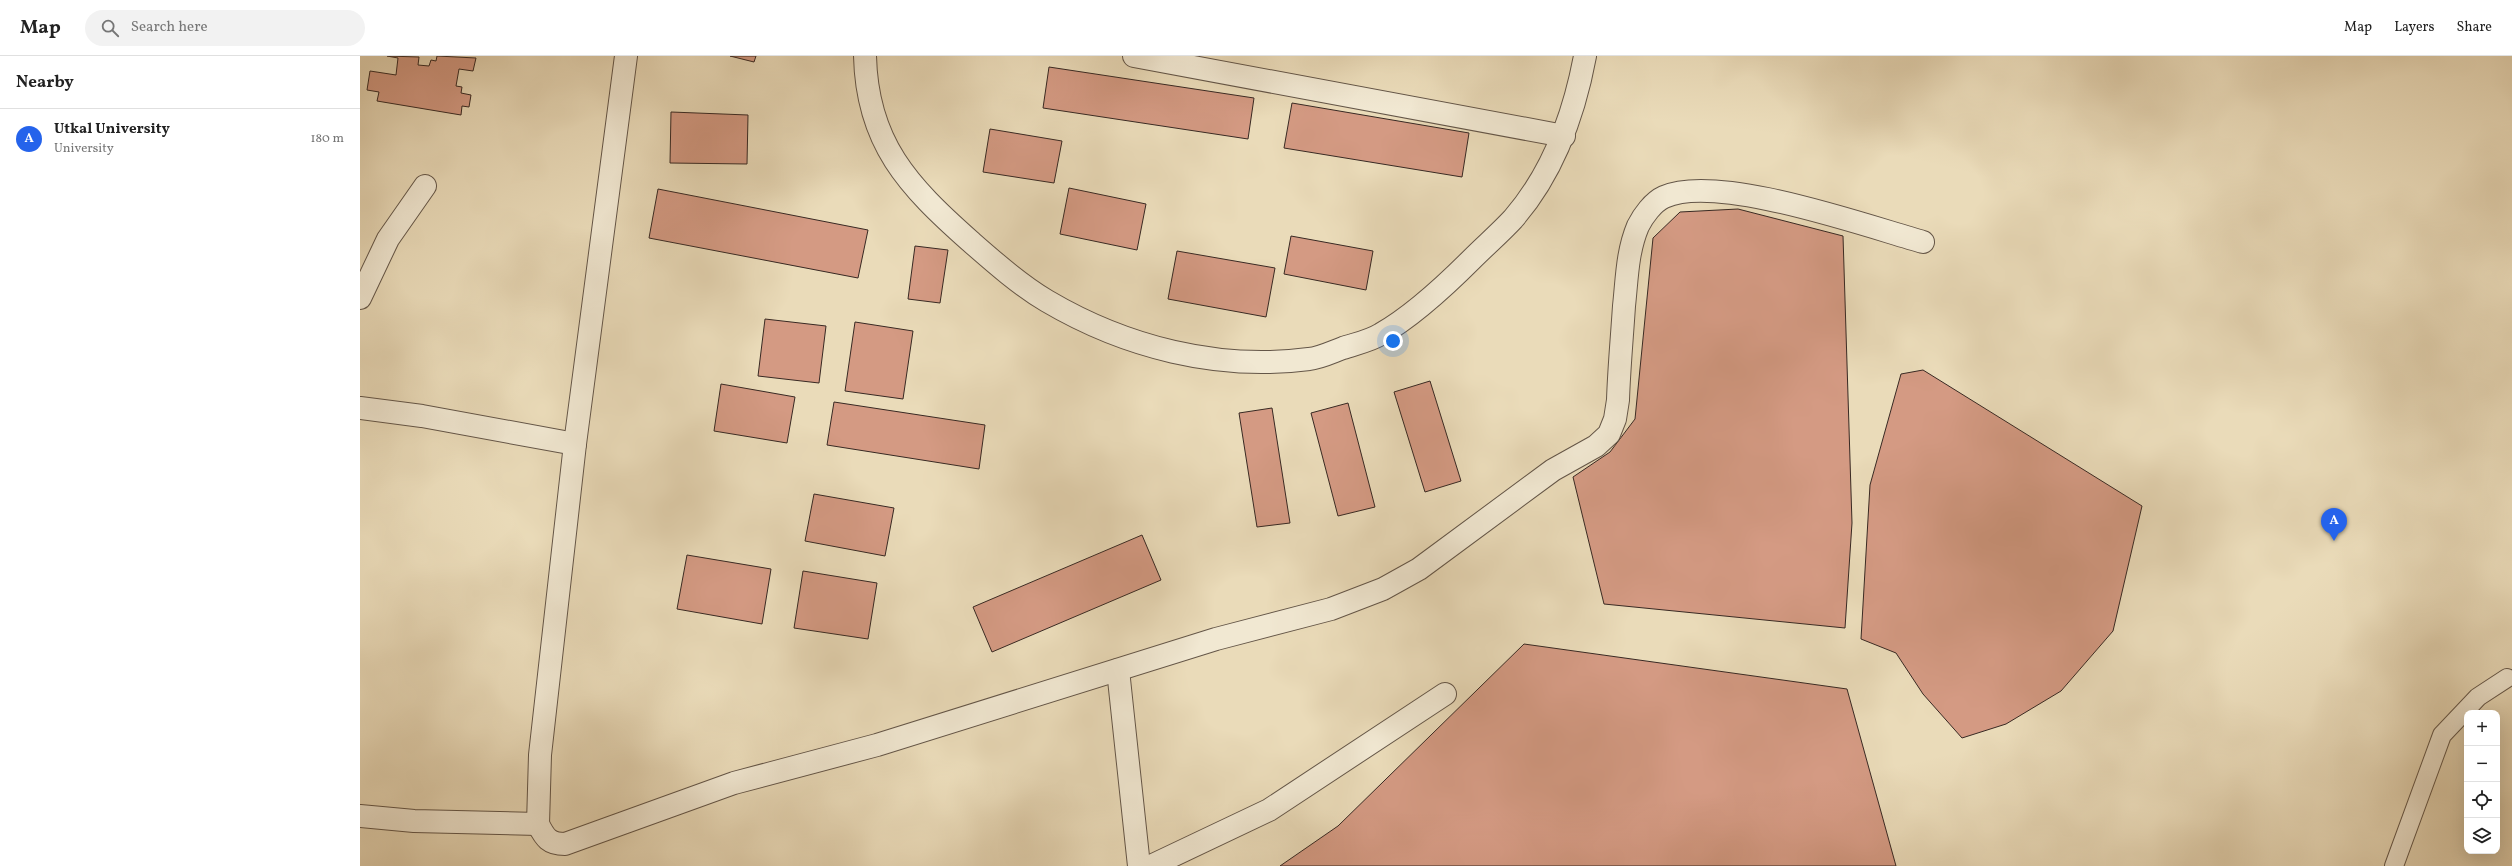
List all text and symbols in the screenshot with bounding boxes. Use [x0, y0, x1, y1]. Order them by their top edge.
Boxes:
search box [85, 10, 365, 46]
text: Map [20, 15, 61, 41]
icon: search [99, 17, 121, 39]
text: Search here [131, 17, 208, 38]
text: Map [2344, 18, 2372, 37]
text: Layers [2394, 18, 2434, 37]
text: Share [2456, 18, 2492, 37]
text: Nearby [16, 71, 74, 94]
text: Utkal University [54, 119, 170, 140]
text: A [24, 130, 34, 148]
text: 180 m [310, 130, 344, 148]
text: University [54, 140, 114, 158]
your location [1383, 331, 1403, 351]
pin: A [2321, 508, 2347, 541]
map controls [2464, 710, 2500, 854]
button: + [2464, 710, 2500, 746]
button: − [2464, 746, 2500, 782]
button: locate [2464, 782, 2500, 818]
button: layers [2464, 818, 2500, 854]

